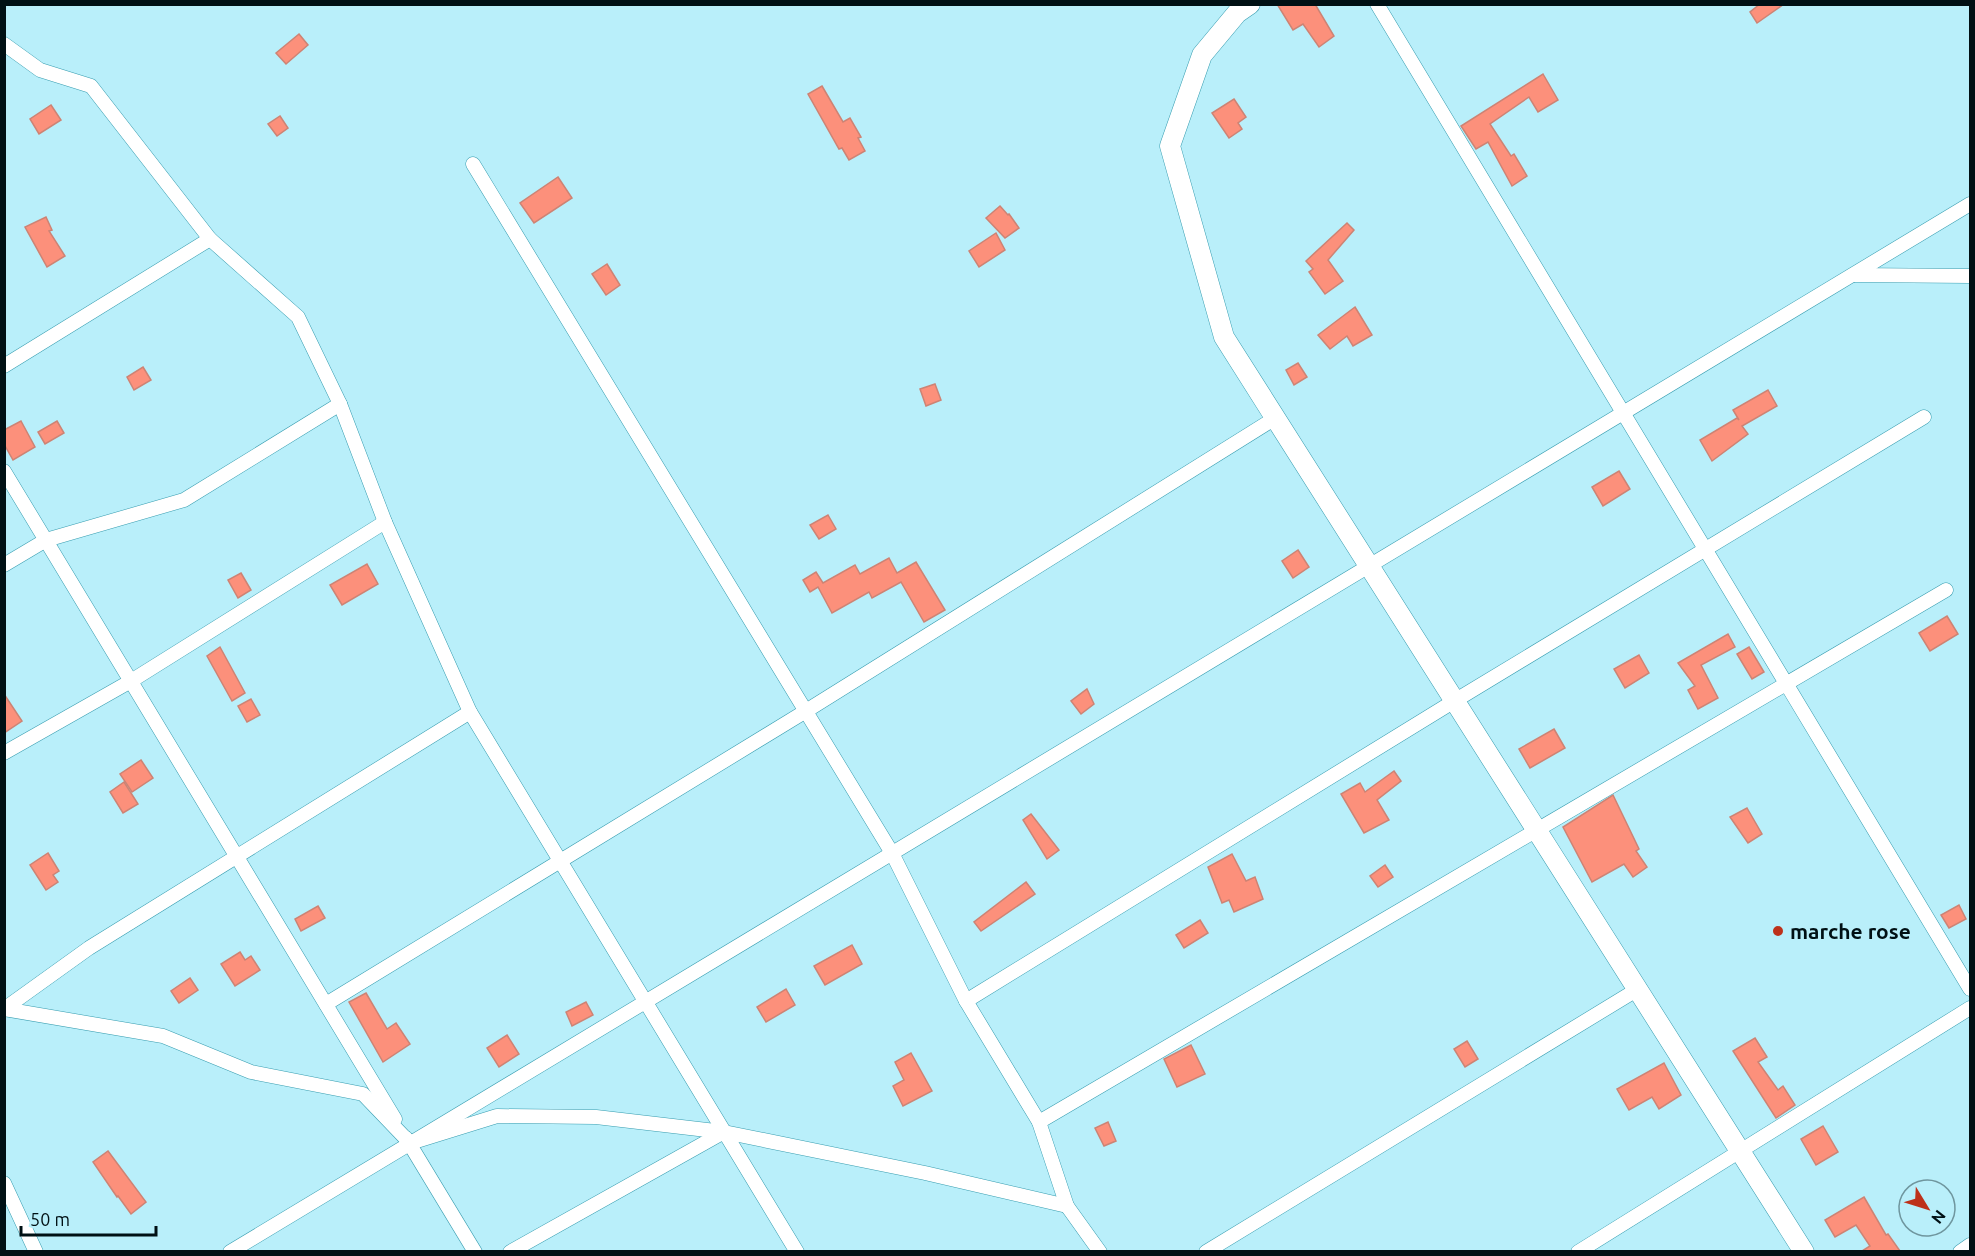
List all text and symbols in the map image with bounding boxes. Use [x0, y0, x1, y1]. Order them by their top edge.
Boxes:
place label: marche rose [1790, 919, 1911, 943]
marker: marche rose [1771, 924, 1785, 938]
north arrow [1897, 1178, 1957, 1238]
scale bar [21, 1199, 156, 1237]
text: N [1928, 1207, 1950, 1227]
text: 50 m [30, 1209, 70, 1229]

